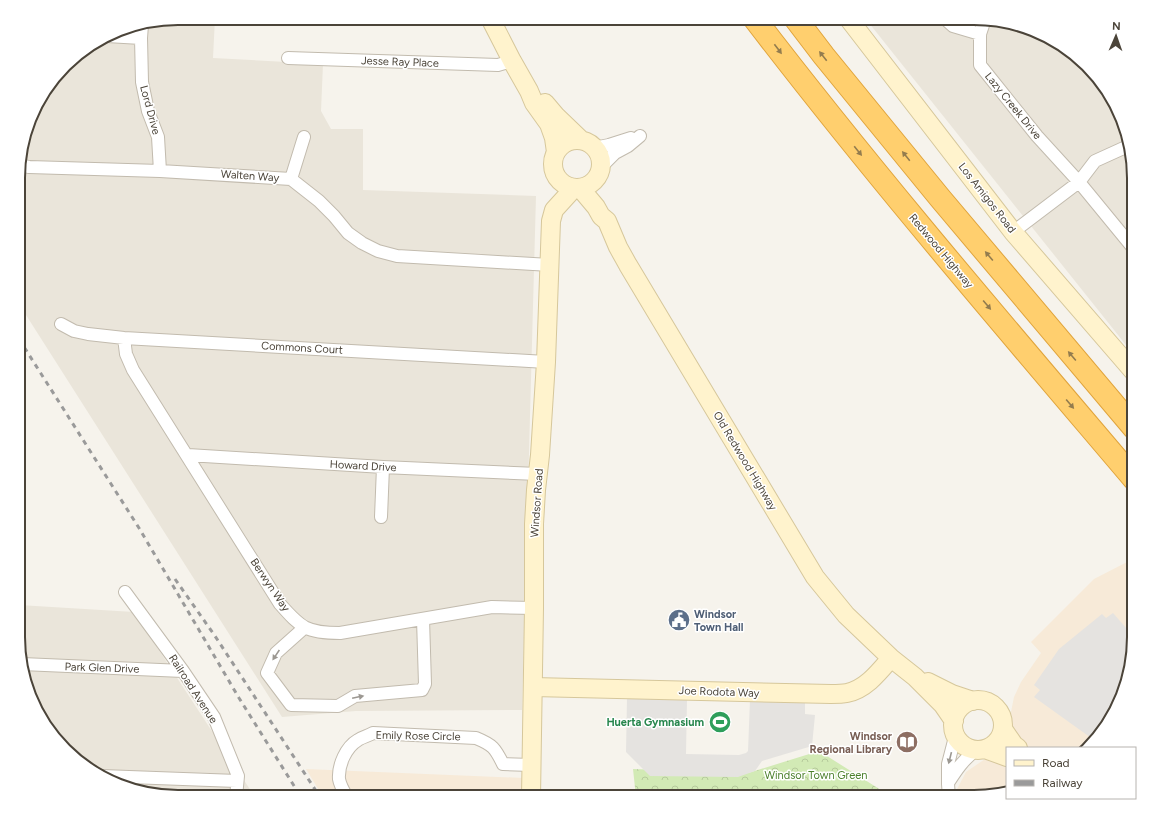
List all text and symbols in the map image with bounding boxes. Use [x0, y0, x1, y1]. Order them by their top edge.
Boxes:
north arrow [1096, 16, 1136, 56]
text: N [1112, 20, 1121, 33]
one-way arrow [773, 44, 782, 55]
one-way arrow [819, 50, 828, 61]
street label: Jesse Ray Place [361, 54, 439, 70]
street label: Lazy Creek Drive [982, 70, 1044, 142]
street label: Lord Drive [137, 84, 163, 136]
one-way arrow [854, 146, 863, 157]
one-way arrow [901, 151, 910, 162]
street label: Los Amigos Road [956, 160, 1018, 236]
street label: Walten Way [220, 167, 280, 185]
street label: Redwood Highway [906, 211, 976, 291]
one-way arrow [984, 251, 993, 262]
one-way arrow [982, 299, 991, 310]
street label: Commons Court [261, 339, 343, 357]
one-way arrow [1068, 350, 1077, 361]
one-way arrow [1066, 398, 1075, 409]
street label: Old Redwood Highway [710, 409, 780, 513]
street label: Howard Drive [329, 458, 397, 474]
street label: Windsor Road [528, 468, 546, 538]
street label: Berwyn Way [248, 556, 293, 614]
public building icon: Windsor Town Hall [666, 607, 692, 633]
place label: Windsor Town Hall [694, 608, 744, 634]
one-way arrow [272, 650, 280, 660]
street label: Railroad Avenue [166, 652, 220, 726]
street label: Park Glen Drive [64, 660, 140, 676]
street label: Joe Rodota Way [678, 684, 760, 700]
one-way arrow [352, 693, 364, 699]
sports icon: Huerta Gymnasium [707, 709, 733, 735]
place label: Huerta Gymnasium [606, 716, 704, 729]
street label: Emily Rose Circle [375, 729, 461, 743]
library icon: Windsor Regional Library [894, 729, 920, 755]
place label: Windsor Regional Library [810, 730, 893, 756]
legend [1006, 747, 1136, 799]
one-way arrow [947, 753, 953, 765]
text: Road [1042, 756, 1070, 770]
park label: Windsor Town Green [765, 769, 867, 782]
text: Railway [1042, 776, 1083, 790]

